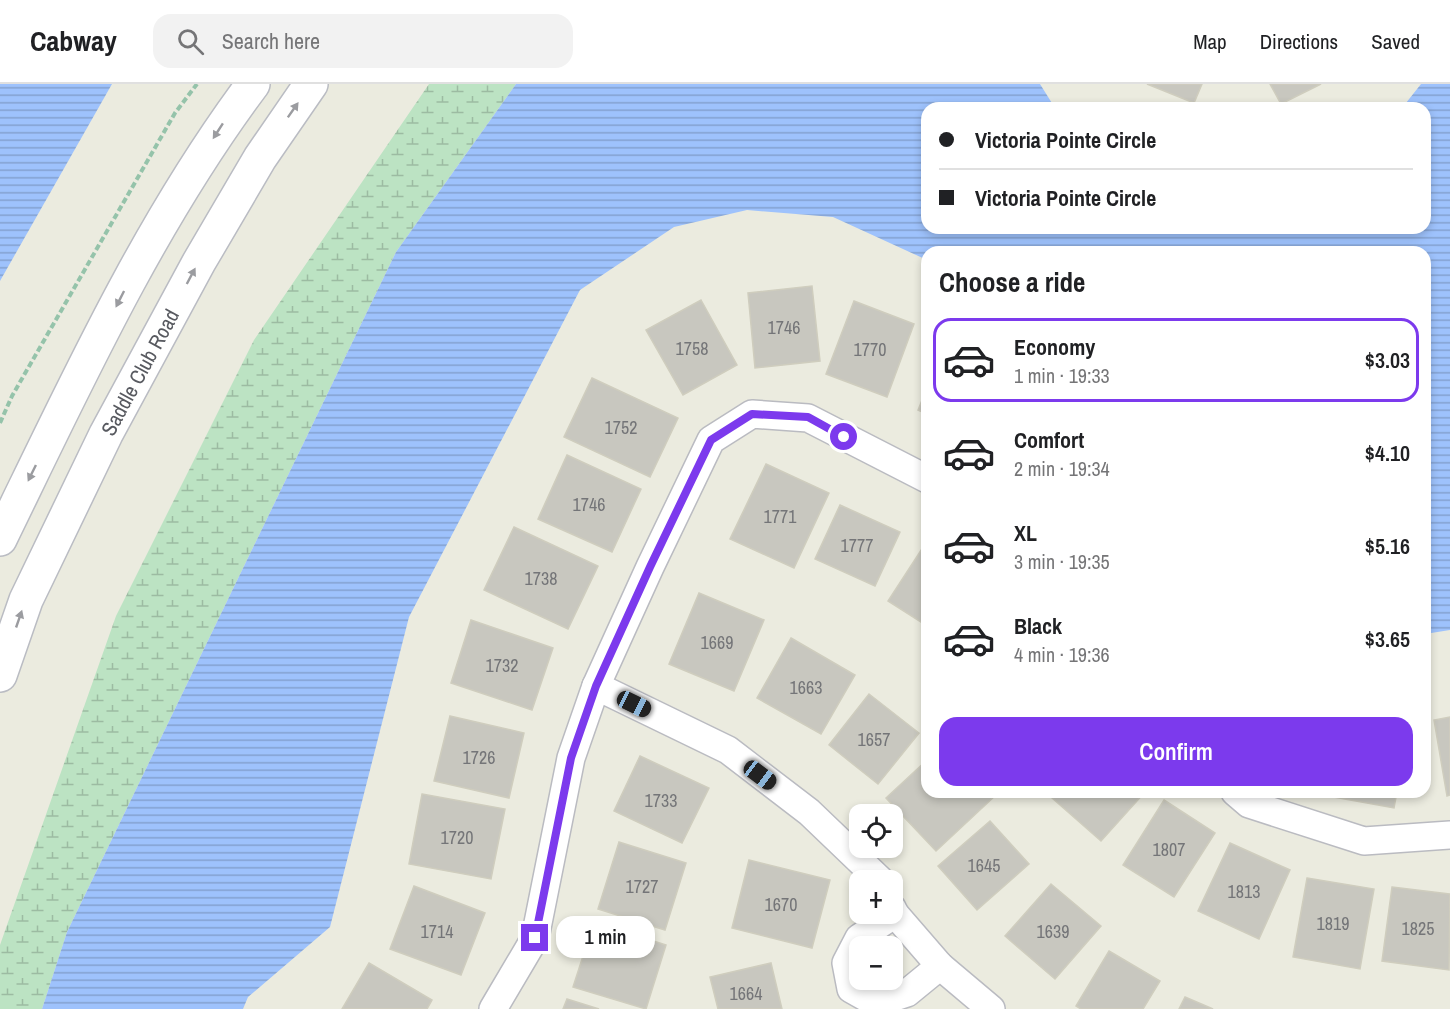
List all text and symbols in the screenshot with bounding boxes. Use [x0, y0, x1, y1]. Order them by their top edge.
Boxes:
search box [153, 14, 573, 68]
text: Cabway [30, 22, 117, 60]
icon: search [174, 25, 207, 58]
text: Search here [222, 26, 320, 56]
text: Map [1193, 27, 1227, 56]
text: Directions [1260, 27, 1338, 56]
text: Saved [1371, 27, 1420, 56]
one-way arrow [287, 103, 299, 119]
one-way arrow [213, 123, 224, 139]
text: Victoria Pointe Circle [975, 125, 1156, 155]
text: Victoria Pointe Circle [975, 183, 1156, 213]
text: Choose a ride [939, 264, 1085, 300]
one-way arrow [186, 268, 196, 285]
one-way arrow [115, 291, 124, 308]
street label: Saddle Club Road [93, 304, 185, 441]
house number: 1746 [768, 315, 800, 340]
text: Economy [1014, 332, 1095, 362]
icon: car [942, 333, 996, 387]
house number: 1758 [676, 336, 708, 361]
house number: 1770 [854, 337, 886, 362]
text: $3.03 [1365, 345, 1410, 375]
text: 1 min · 19:33 [1014, 362, 1110, 389]
house number: 1752 [605, 415, 637, 440]
route start [830, 423, 857, 450]
text: Comfort [1014, 425, 1084, 455]
icon: car [942, 426, 996, 480]
text: $4.10 [1365, 438, 1410, 468]
text: 2 min · 19:34 [1014, 455, 1110, 482]
one-way arrow [27, 465, 37, 482]
house number: 1746 [573, 492, 605, 517]
house number: 1771 [764, 504, 797, 529]
text: XL [1014, 518, 1037, 548]
icon: car [942, 519, 996, 573]
text: $5.16 [1365, 531, 1410, 561]
house number: 1777 [841, 533, 873, 558]
text: 3 min · 19:35 [1014, 548, 1110, 575]
house number: 1738 [525, 566, 557, 591]
one-way arrow [15, 610, 25, 628]
text: Black [1014, 611, 1062, 641]
icon: car [942, 612, 996, 666]
text: $3.65 [1365, 624, 1410, 654]
house number: 1669 [701, 630, 733, 655]
text: 4 min · 19:36 [1014, 641, 1110, 668]
house number: 1732 [486, 653, 518, 678]
house number: 1663 [790, 675, 822, 700]
car [614, 688, 654, 720]
button: Confirm [939, 717, 1413, 786]
house number: 1657 [858, 727, 890, 752]
house number: 1726 [463, 745, 495, 770]
car [740, 757, 780, 793]
house number: 1733 [645, 788, 677, 813]
map controls [849, 804, 903, 990]
button: locate [849, 804, 903, 858]
house number: 1720 [441, 825, 473, 850]
house number: 1807 [1153, 837, 1185, 862]
house number: 1645 [968, 853, 1000, 878]
button: + [849, 870, 903, 924]
house number: 1727 [626, 874, 658, 899]
house number: 1813 [1228, 879, 1260, 904]
house number: 1670 [765, 892, 797, 917]
house number: 1819 [1317, 911, 1349, 936]
house number: 1825 [1402, 916, 1434, 941]
callout: 1 min [556, 917, 655, 959]
house number: 1714 [421, 919, 453, 944]
house number: 1639 [1037, 919, 1069, 944]
text: 1 min [584, 923, 627, 950]
route end [521, 924, 548, 951]
button: − [849, 936, 903, 990]
house number: 1664 [730, 981, 762, 1006]

